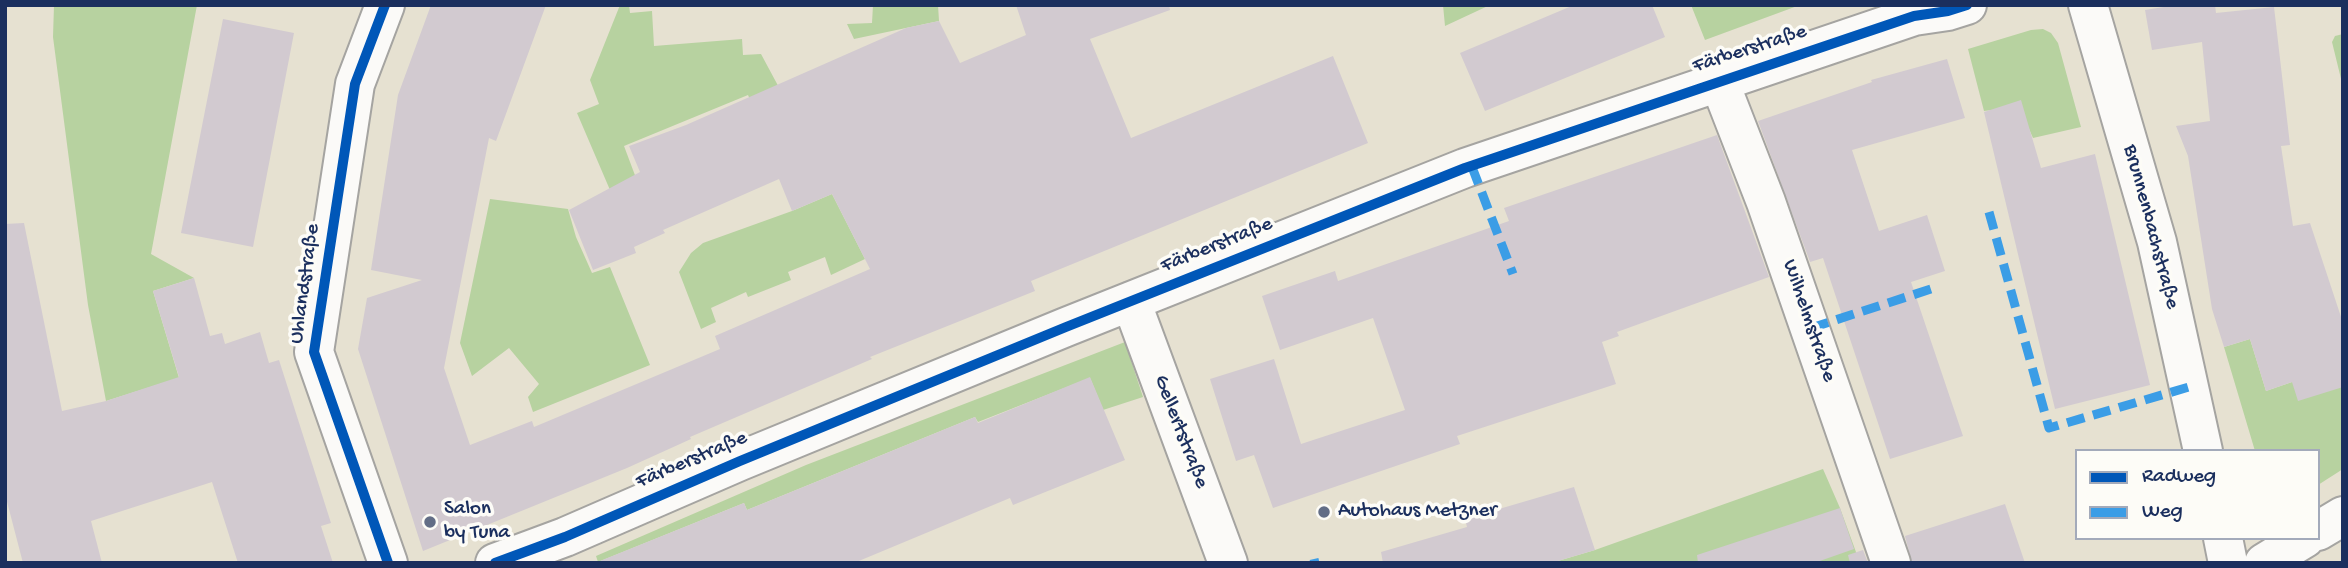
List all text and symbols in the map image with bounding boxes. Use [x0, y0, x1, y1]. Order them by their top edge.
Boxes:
street label: Färberstraße [1690, 20, 1810, 80]
street label: Brunnenbachstraße [2116, 142, 2184, 312]
street label: Färberstraße [1157, 212, 1277, 280]
street label: Uhlandstraße [285, 222, 327, 346]
street label: Wilhelmstraße [1775, 257, 1841, 385]
street label: Gellertstraße [1147, 372, 1213, 492]
street label: Färberstraße [633, 426, 751, 496]
legend [2075, 449, 2320, 540]
text: Radweg [2142, 465, 2216, 490]
place label: Salon by Tuna [444, 497, 510, 547]
place label: Autohaus Metzner [1338, 499, 1497, 525]
text: Weg [2142, 500, 2183, 525]
marker: Autohaus Metzner [1316, 504, 1332, 520]
marker: Salon by Tuna [422, 514, 438, 530]

